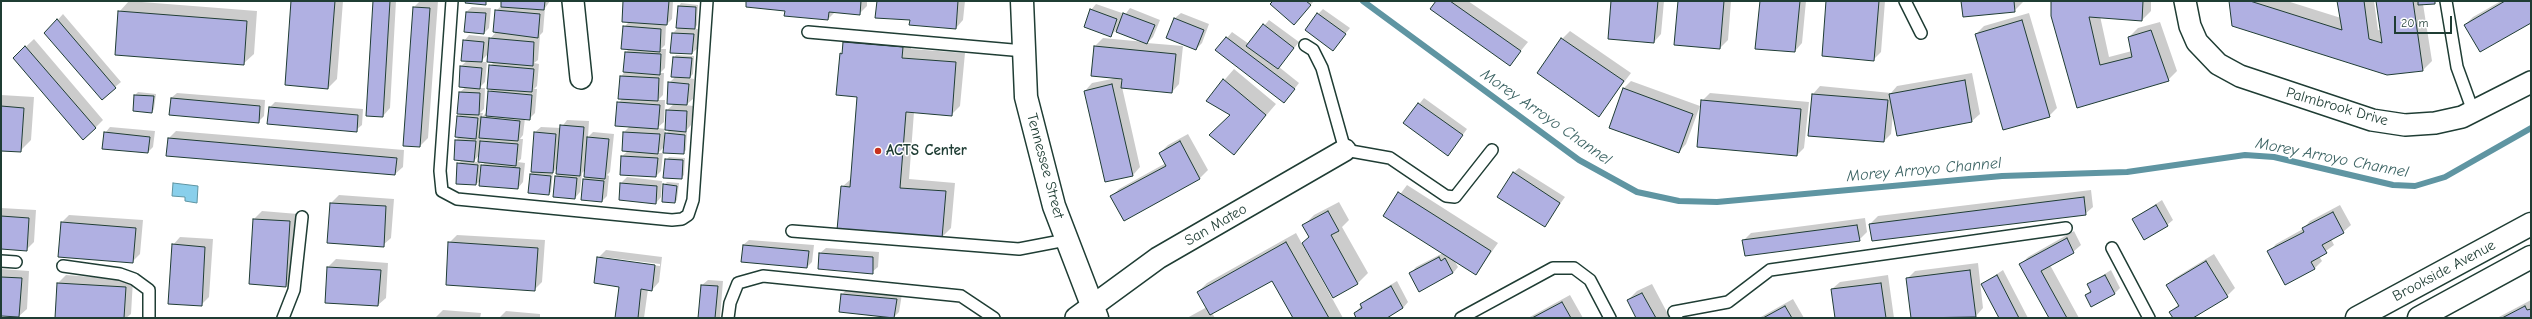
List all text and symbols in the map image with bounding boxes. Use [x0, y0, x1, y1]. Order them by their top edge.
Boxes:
scale bar [2396, 8, 2454, 34]
text: 20 m [2401, 16, 2429, 30]
water label: Morey Arroyo Channel [1477, 65, 1615, 169]
street label: Palmbrook Drive [2284, 84, 2390, 130]
street label: Tennessee Street [1022, 111, 1068, 221]
water label: Morey Arroyo Channel [2254, 134, 2410, 182]
place label: ACTS Center [886, 142, 967, 160]
marker: ACTS Center [873, 146, 883, 156]
water label: Morey Arroyo Channel [1846, 154, 2002, 186]
street label: San Mateo [1182, 200, 1250, 250]
street label: Brookside Avenue [2389, 236, 2499, 306]

